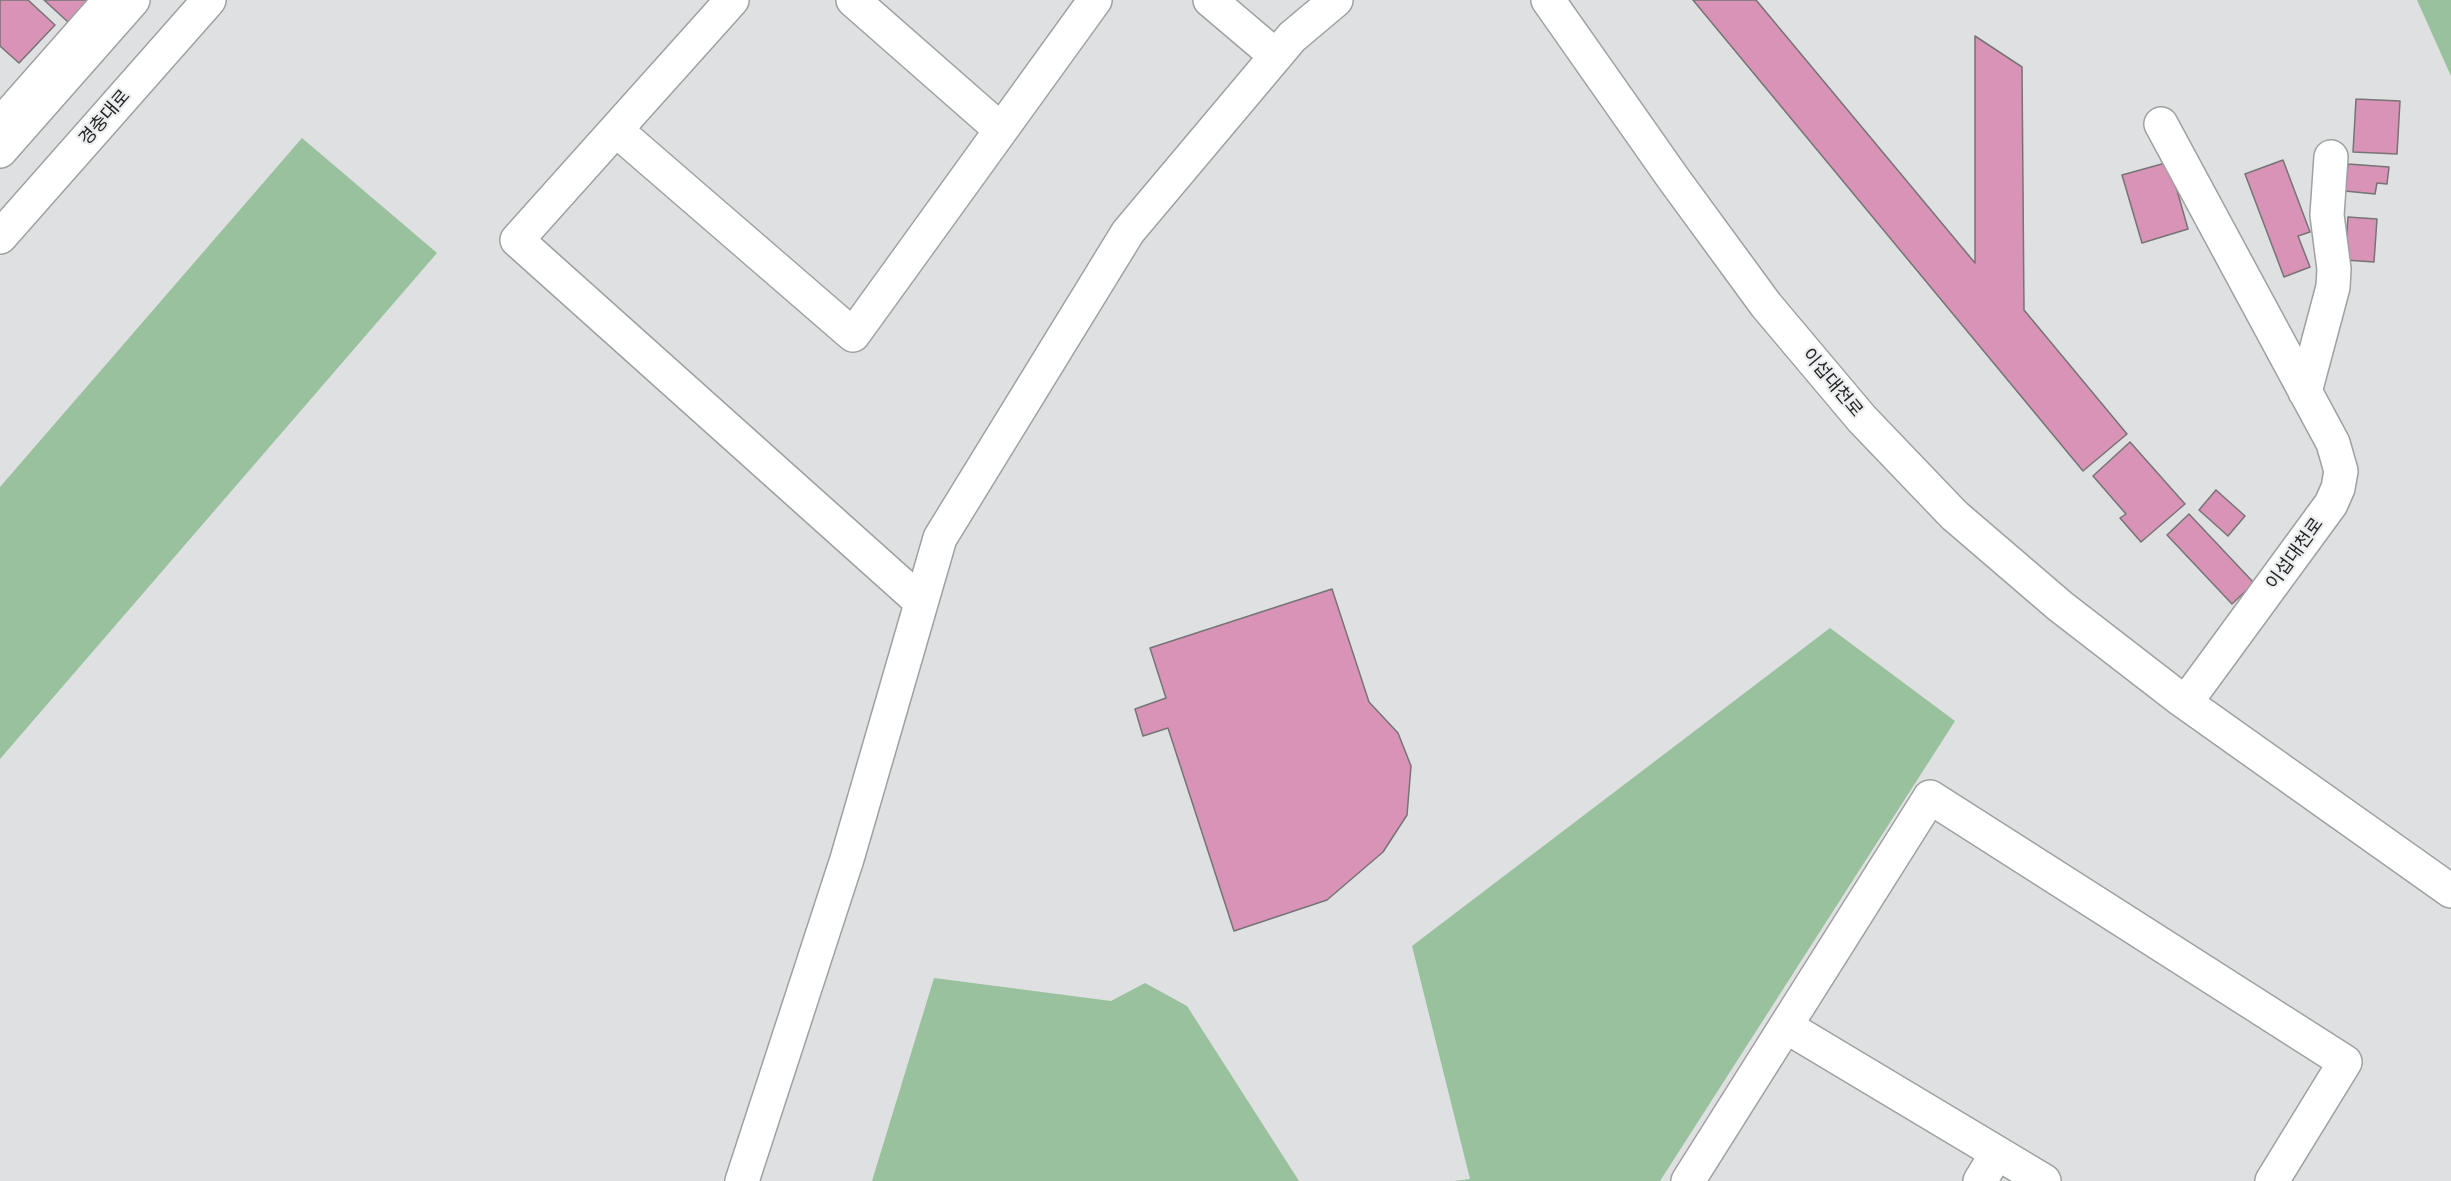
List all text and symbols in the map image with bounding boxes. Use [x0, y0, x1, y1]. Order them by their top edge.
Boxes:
street label: 경충대로 [75, 86, 135, 150]
street label: 이섭대천로 [1797, 344, 1867, 422]
street label: 이섭대천로 [2262, 514, 2328, 594]

